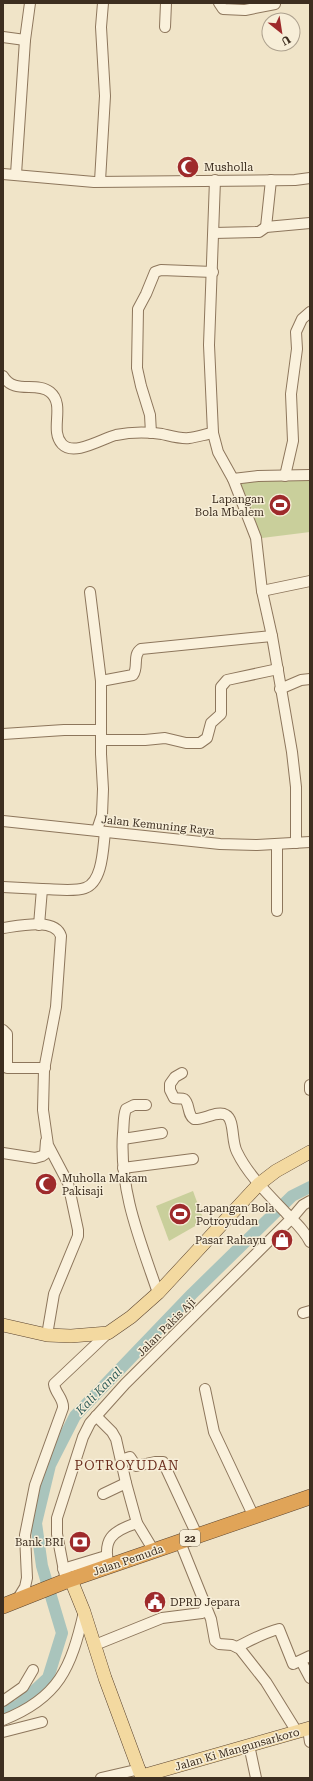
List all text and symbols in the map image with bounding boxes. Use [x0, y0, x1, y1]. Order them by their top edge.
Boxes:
north arrow [261, 12, 301, 52]
text: U [278, 32, 293, 48]
mosque icon: Musholla [175, 154, 201, 180]
place label: Musholla [204, 161, 253, 174]
sports icon: Lapangan Bola Mbalem [267, 492, 293, 518]
place label: Lapangan Bola Mbalem [195, 493, 264, 519]
street label: Jalan Kemuning Raya [101, 813, 215, 838]
mosque icon: Muholla Makam Pakisaji [33, 1171, 59, 1197]
place label: Muholla Makam Pakisaji [62, 1172, 148, 1198]
sports icon: Lapangan Bola Potroyudan [167, 1201, 193, 1227]
place label: Lapangan Bola Potroyudan [196, 1202, 275, 1228]
shop icon: Pasar Rahayu [269, 1227, 295, 1253]
place label: Pasar Rahayu [195, 1234, 266, 1247]
street label: Jalan Pakis Aji [135, 1295, 198, 1359]
water label: Kali Kanal [72, 1364, 125, 1418]
district label: POTROYUDAN [75, 1458, 179, 1473]
bank icon: Bank BRI [67, 1529, 93, 1555]
road number: 22 [180, 1530, 200, 1546]
place label: Bank BRI [15, 1536, 64, 1549]
street label: Jalan Pemuda [91, 1542, 165, 1579]
public building icon: DPRD Jepara [142, 1589, 168, 1615]
place label: DPRD Jepara [170, 1596, 240, 1609]
street label: Jalan Ki Mangunsarkoro [173, 1725, 301, 1774]

